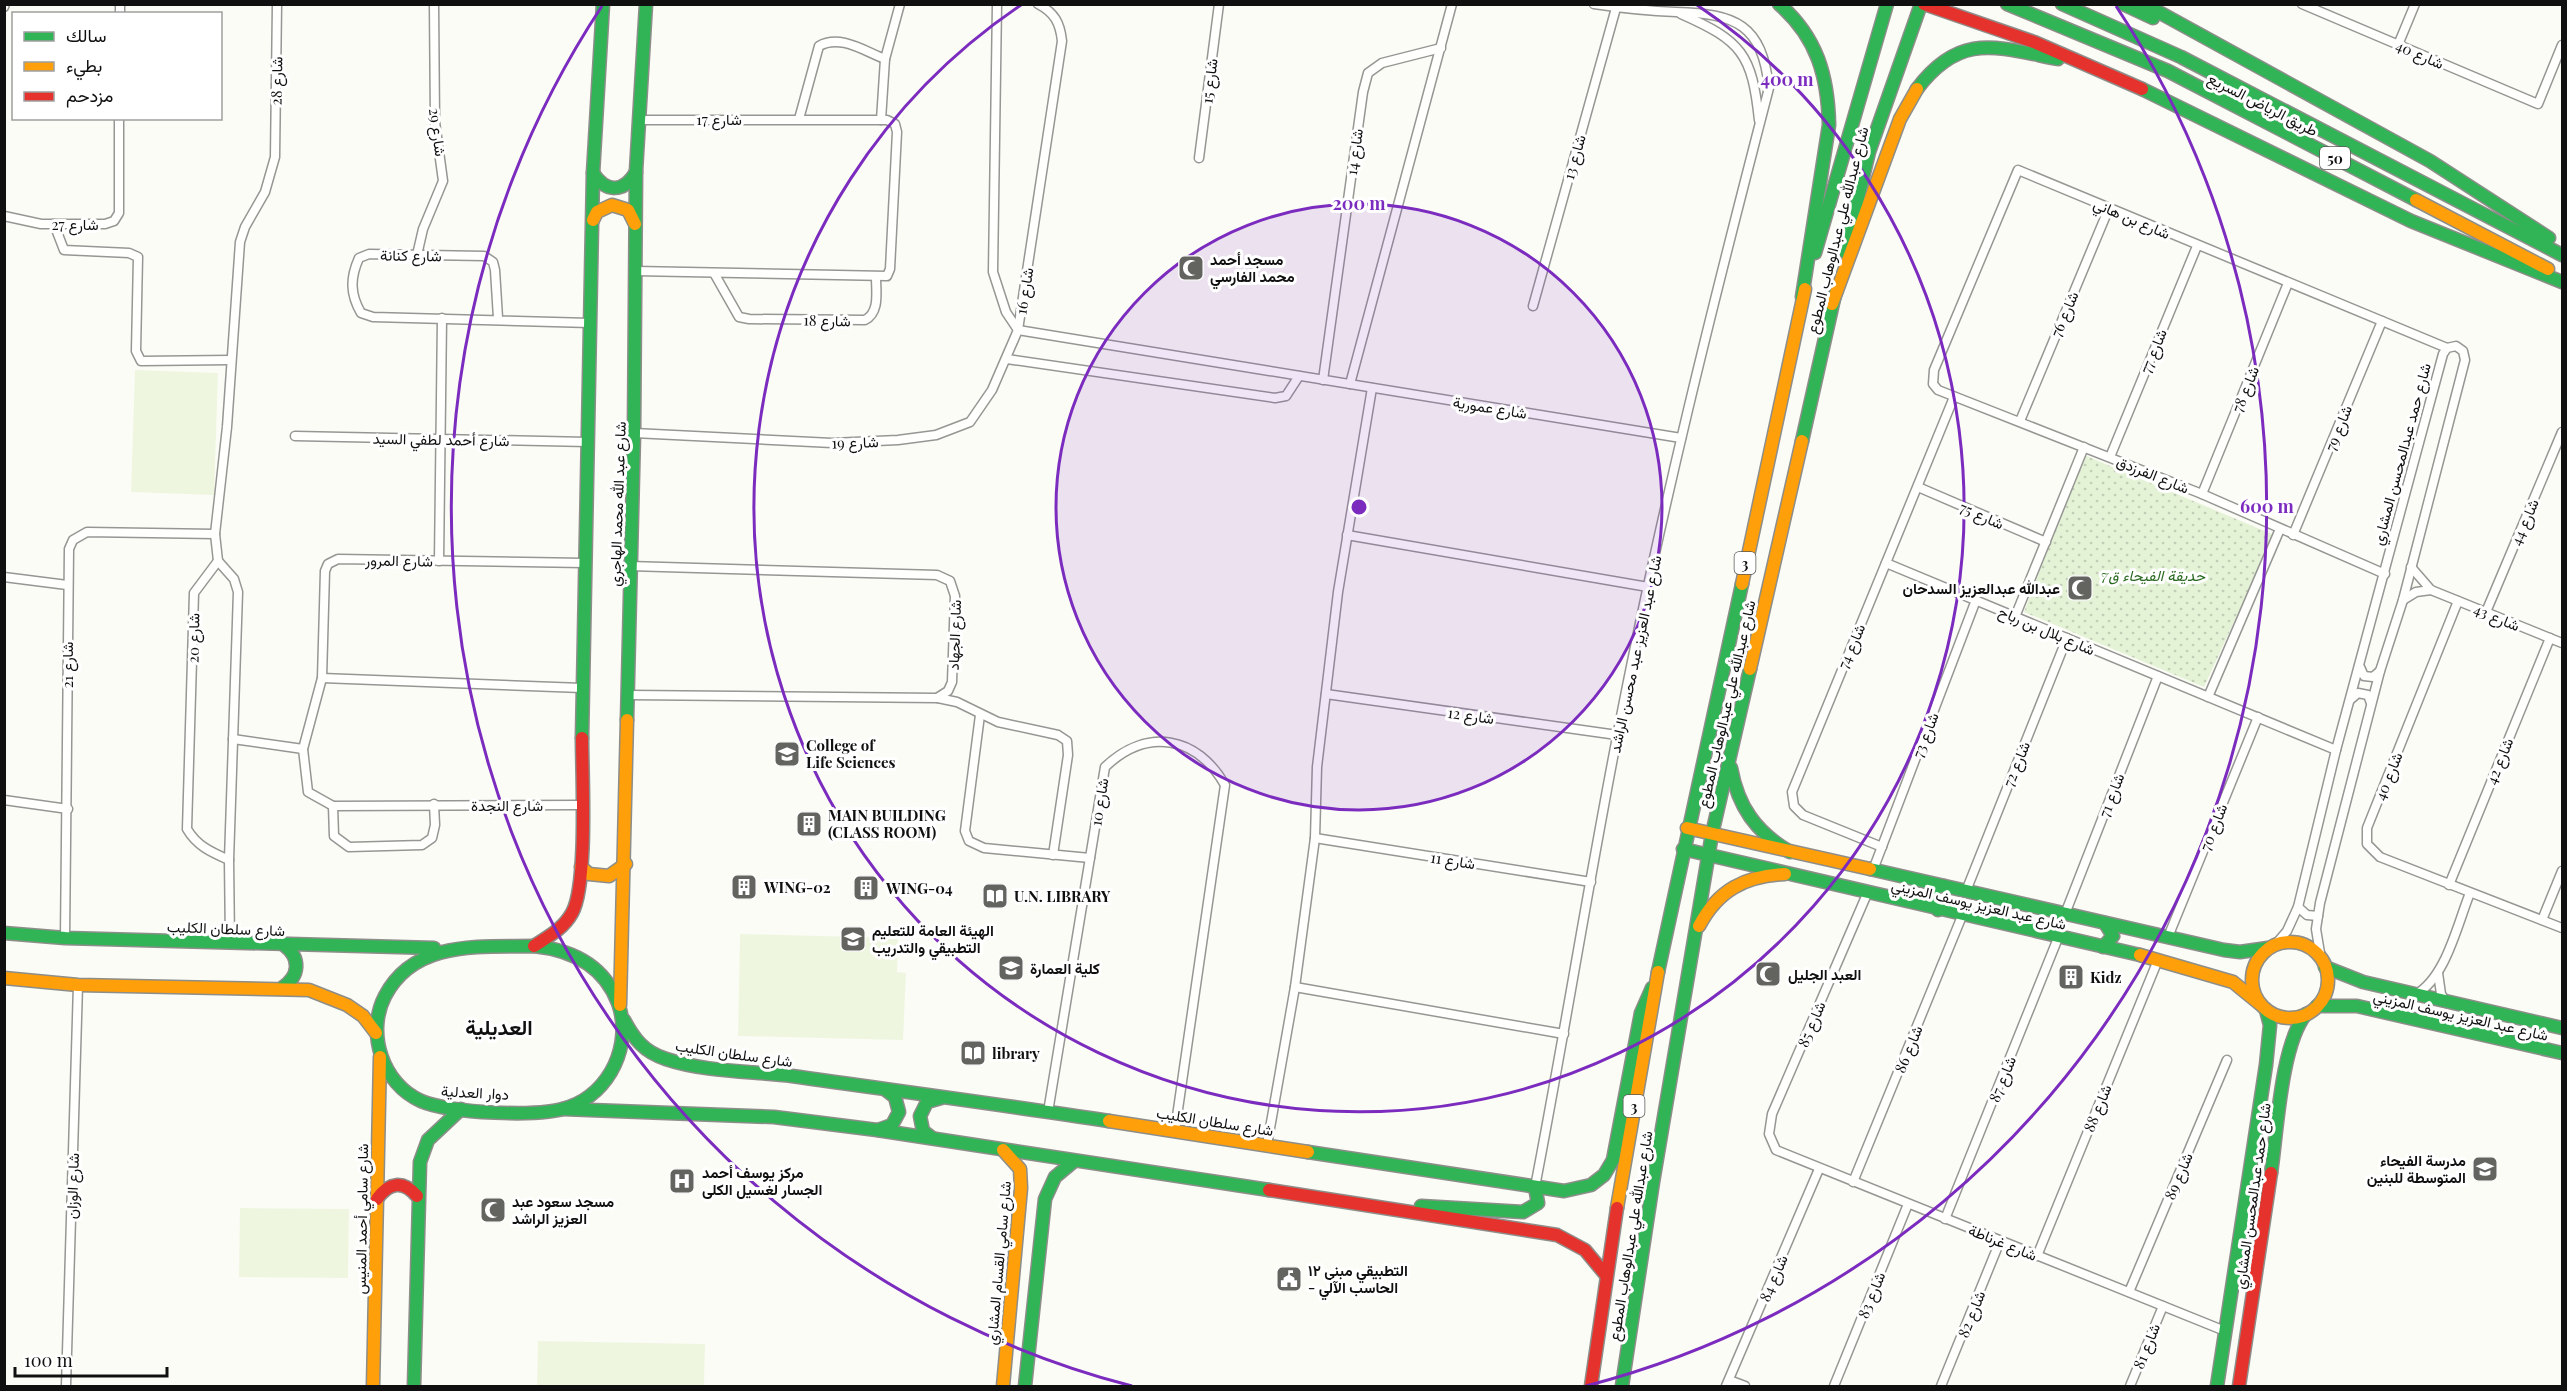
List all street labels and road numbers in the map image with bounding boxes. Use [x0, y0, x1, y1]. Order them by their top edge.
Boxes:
street label: شارع 40 [2392, 35, 2447, 75]
street label: شارع 28 [266, 56, 288, 106]
street label: شارع 15 [1196, 57, 1224, 105]
street label: طريق الرياض السريع [2204, 68, 2322, 142]
street label: شارع 29 [423, 106, 451, 158]
street label: شارع 17 [696, 109, 742, 131]
street label: شارع عبدالله علي عبدالوهاب المطوع [1802, 124, 1876, 337]
street label: شارع 14 [1341, 127, 1369, 177]
street label: شارع 13 [1558, 132, 1592, 182]
road number: 50 [2320, 147, 2350, 169]
street label: شارع بن هاني [2089, 193, 2173, 247]
street label: شارع 27 [51, 214, 99, 236]
street label: شارع كنانة [380, 244, 442, 268]
street label: شارع 16 [1010, 266, 1040, 316]
street label: شارع 76 [2045, 288, 2084, 341]
street label: شارع 18 [803, 310, 851, 332]
street label: شارع 77 [2135, 326, 2173, 377]
street label: شارع حمد عبدالمحسن المشاري [2367, 361, 2439, 548]
street label: شارع 78 [2227, 363, 2265, 416]
street label: شارع عمورية [1451, 391, 1529, 425]
street label: شارع 79 [2320, 402, 2358, 455]
street label: شارع عبد الله محمد الهاجري [604, 421, 634, 587]
street label: شارع أحمد لطفي السيد [372, 428, 510, 454]
street label: شارع 19 [831, 431, 879, 455]
street label: شارع الفرزدق [2113, 450, 2192, 499]
street label: شارع 44 [2505, 496, 2545, 549]
street label: شارع 75 [1956, 497, 2007, 535]
street label: شارع المرور [364, 549, 433, 573]
road number: 3 [1734, 552, 1756, 574]
street label: شارع عبد العزيز عبد محسن الراشد [1604, 553, 1668, 755]
street label: شارع عبدالله علي عبدالوهاب المطوع [1692, 598, 1764, 811]
street label: شارع الجهاد [943, 599, 967, 671]
street label: شارع 43 [2470, 599, 2523, 637]
street label: شارع بلال بن رباح [1995, 601, 2098, 661]
street label: شارع 20 [183, 613, 205, 663]
street label: شارع 74 [1833, 620, 1871, 672]
street label: شارع 21 [57, 642, 79, 688]
street label: شارع 12 [1446, 702, 1496, 730]
street label: شارع 73 [1907, 709, 1945, 761]
street label: شارع 42 [2481, 735, 2519, 788]
street label: شارع 72 [1998, 738, 2036, 790]
street label: شارع 40 [2369, 749, 2409, 804]
street label: شارع 71 [2094, 770, 2130, 821]
street label: شارع 10 [1085, 776, 1115, 828]
street label: شارع النجدة [471, 795, 543, 817]
street label: شارع 70 [2195, 800, 2233, 854]
street label: شارع 11 [1429, 847, 1477, 875]
street label: شارع عبد العزيز يوسف المزيني [1889, 874, 2069, 938]
street label: شارع سلطان الكليب [167, 916, 286, 942]
street label: شارع عبد العزيز يوسف المزيني [2371, 985, 2551, 1049]
street label: شارع 85 [1792, 998, 1831, 1051]
street label: شارع 86 [1889, 1022, 1928, 1076]
street label: شارع سلطان الكليب [674, 1035, 794, 1073]
street label: شارع 87 [1984, 1053, 2022, 1106]
street label: دوار العدلية [440, 1080, 510, 1104]
street label: شارع 88 [2078, 1081, 2117, 1135]
road number: 3 [1624, 1095, 1644, 1117]
street label: شارع حمد عبدالمحسن المشاري [2229, 1101, 2279, 1291]
street label: شارع سلطان الكليب [1155, 1102, 1275, 1142]
street label: شارع عبدالله علي عبدالوهاب المطوع [1603, 1129, 1660, 1343]
street label: شارع سامي أحمد المنيس [350, 1143, 376, 1295]
street label: شارع 89 [2159, 1149, 2199, 1203]
street label: شارع الوزان [61, 1152, 85, 1219]
street label: شارع سامي القسام المشاري [981, 1180, 1019, 1346]
street label: شارع غرناطة [1965, 1219, 2040, 1267]
street label: شارع 84 [1754, 1251, 1794, 1305]
street label: شارع 83 [1853, 1269, 1891, 1322]
street label: شارع 82 [1953, 1287, 1991, 1341]
street label: شارع 81 [2128, 1320, 2166, 1372]

